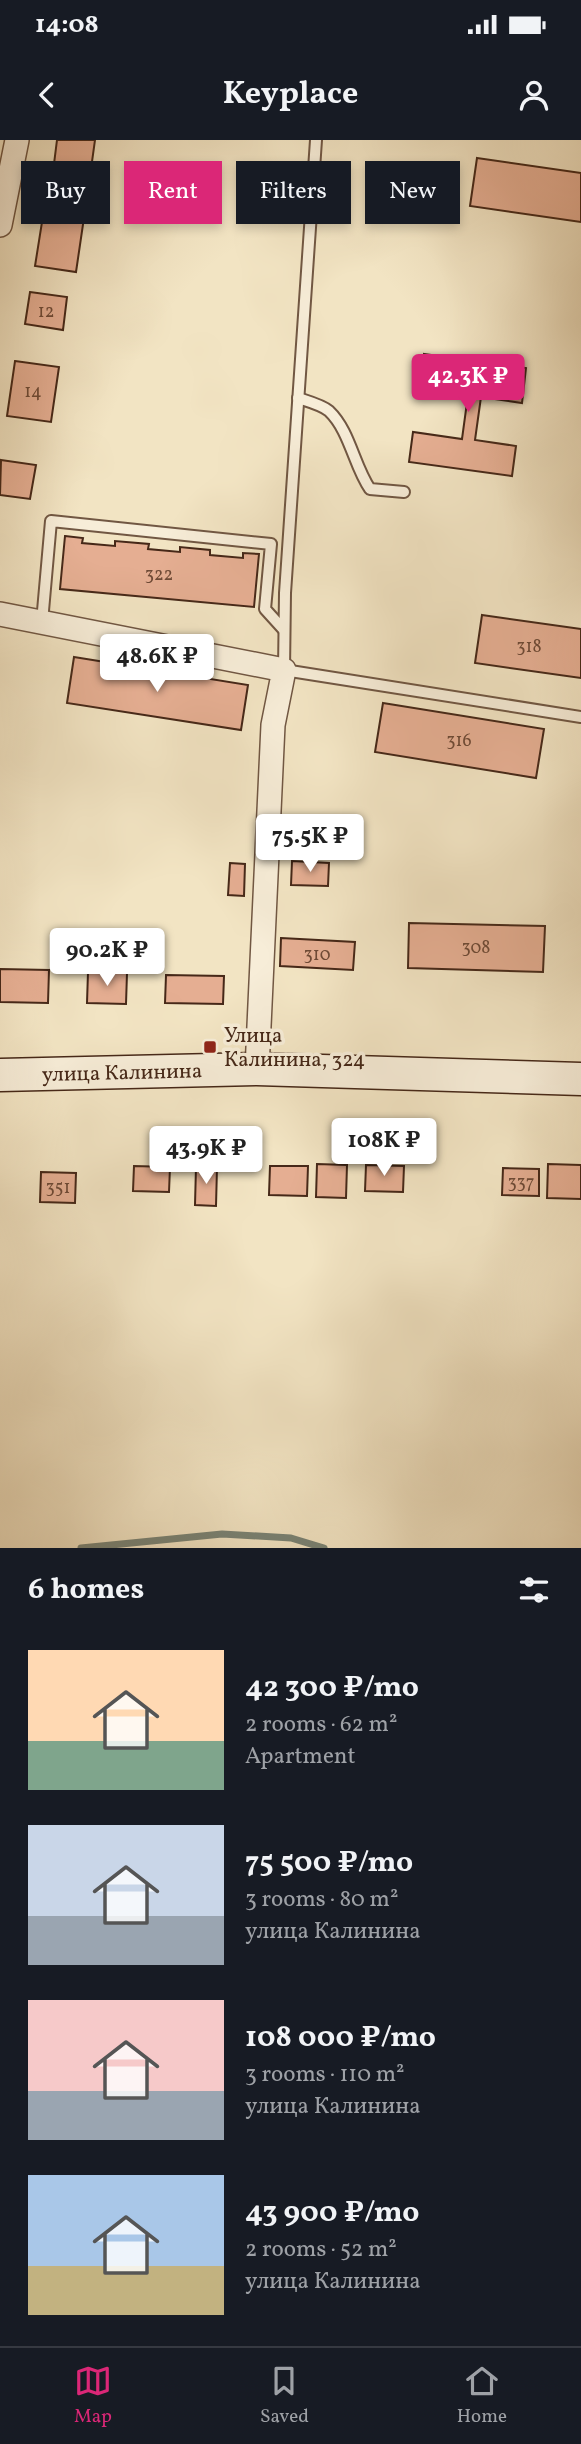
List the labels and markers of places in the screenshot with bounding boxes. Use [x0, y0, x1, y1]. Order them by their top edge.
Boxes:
pin: 42.3K ₽ [403, 355, 533, 414]
pin: 48.6K ₽ [92, 634, 222, 694]
pin: 75.5K ₽ [245, 814, 375, 874]
pin: 90.2K ₽ [42, 928, 172, 988]
place label: Улица Калинина, 324 [224, 1022, 365, 1075]
marker: Улица Калинина, 324 [202, 1039, 218, 1055]
pin: 108K ₽ [327, 1118, 441, 1178]
pin: 43.9K ₽ [141, 1126, 271, 1186]

